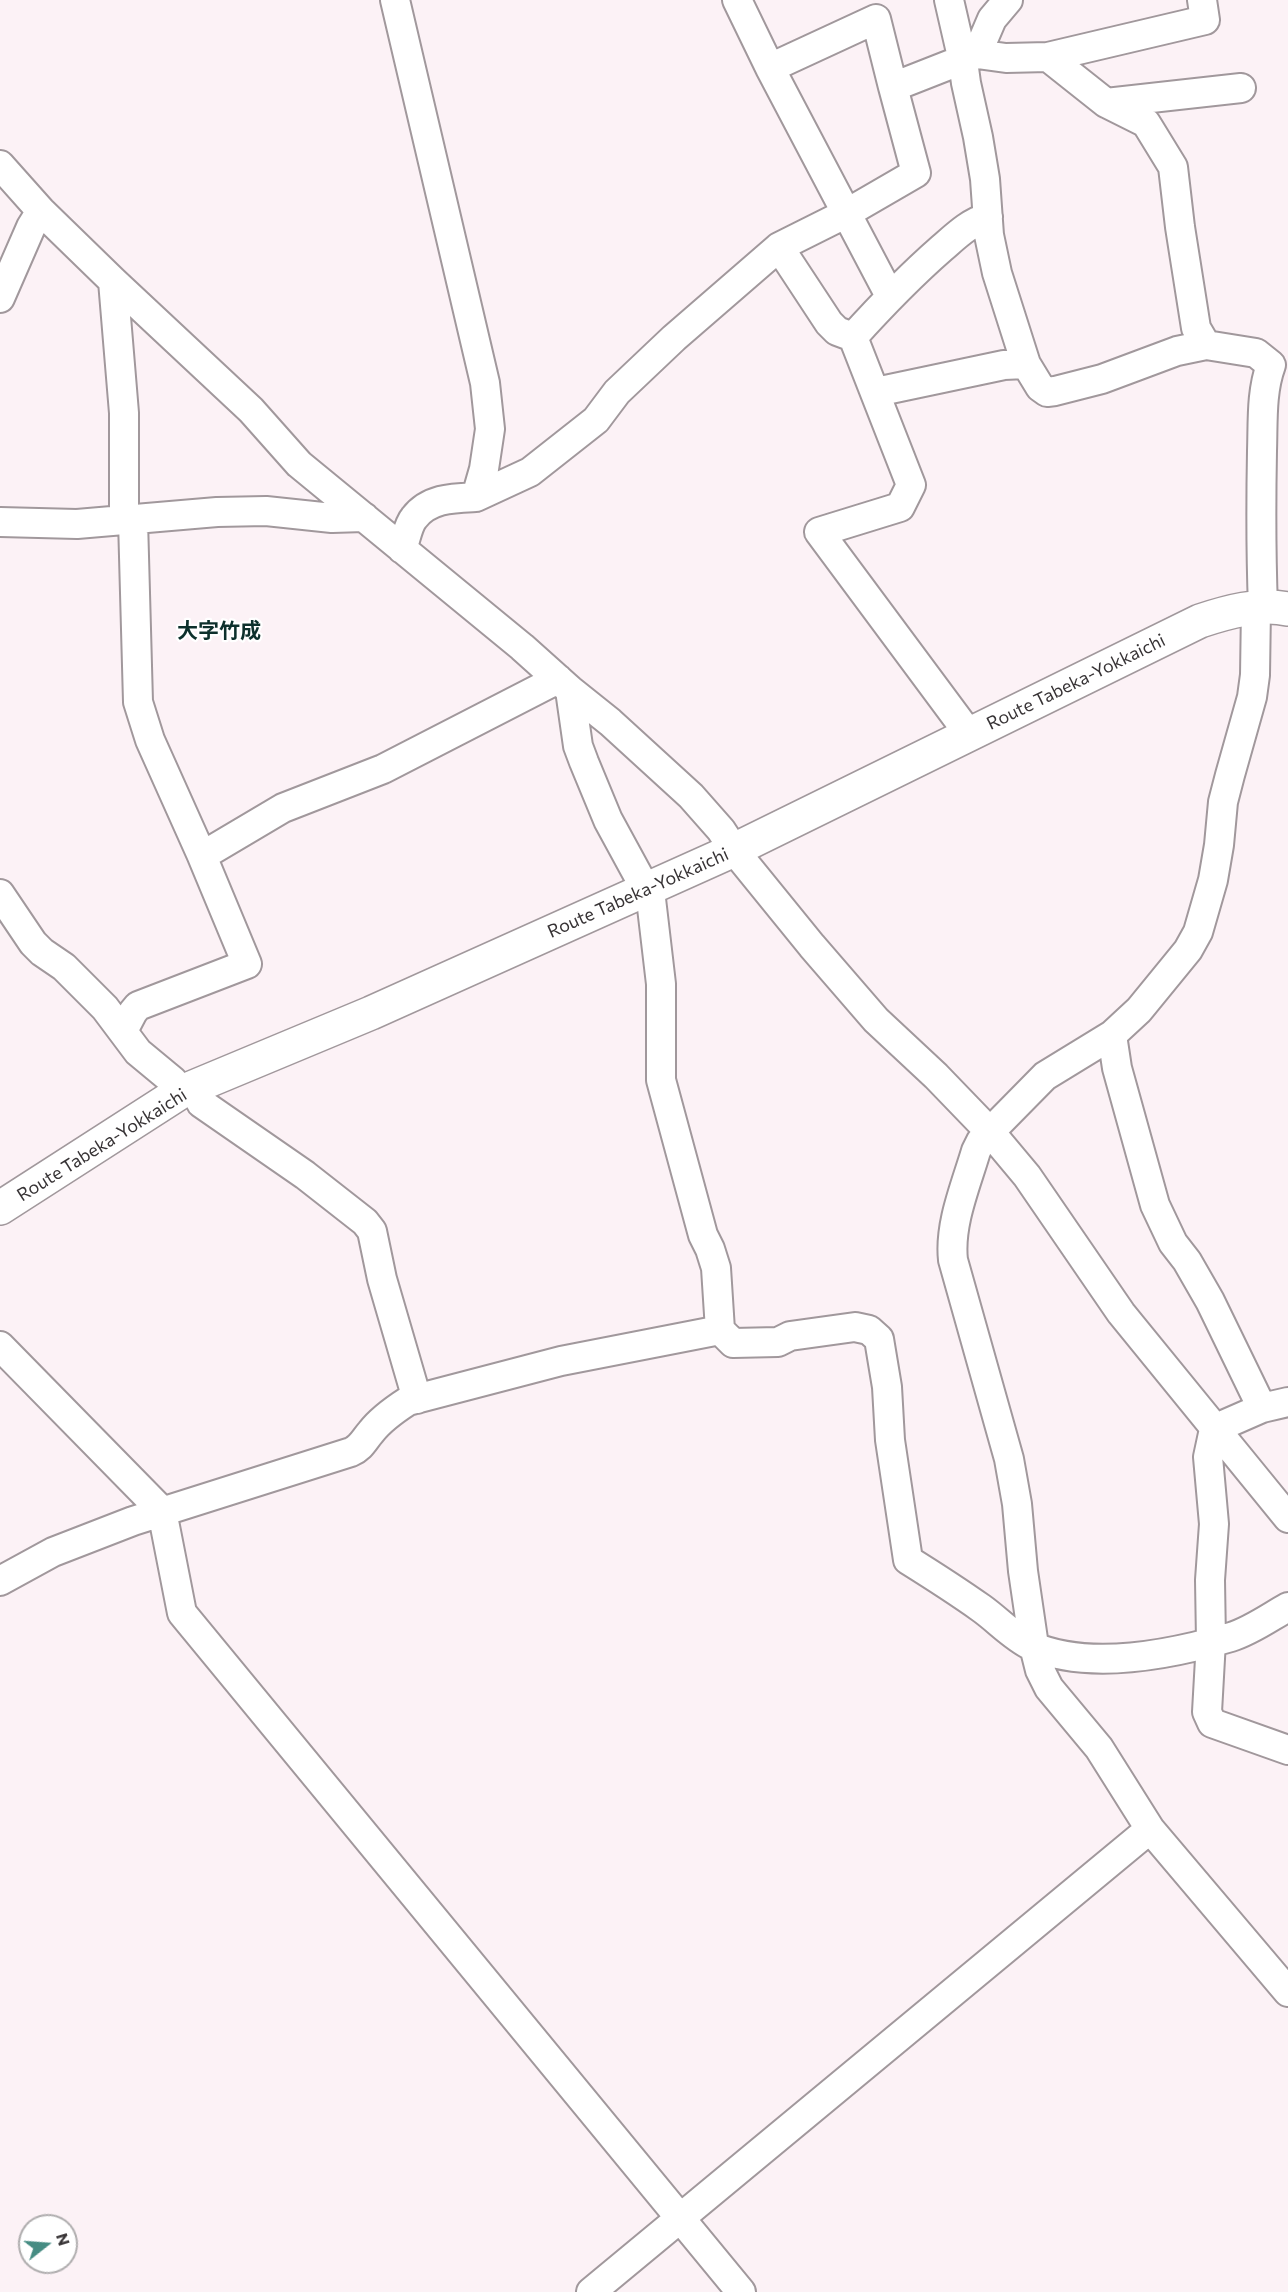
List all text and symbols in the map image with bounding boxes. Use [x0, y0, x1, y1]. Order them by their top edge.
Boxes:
district label: 大字竹成 [177, 618, 261, 644]
street label: Route Tabeka-Yokkaichi [983, 629, 1169, 735]
street label: Route Tabeka-Yokkaichi [544, 843, 732, 943]
street label: Route Tabeka-Yokkaichi [13, 1084, 191, 1206]
north arrow [18, 2214, 78, 2274]
text: N [53, 2231, 75, 2248]

